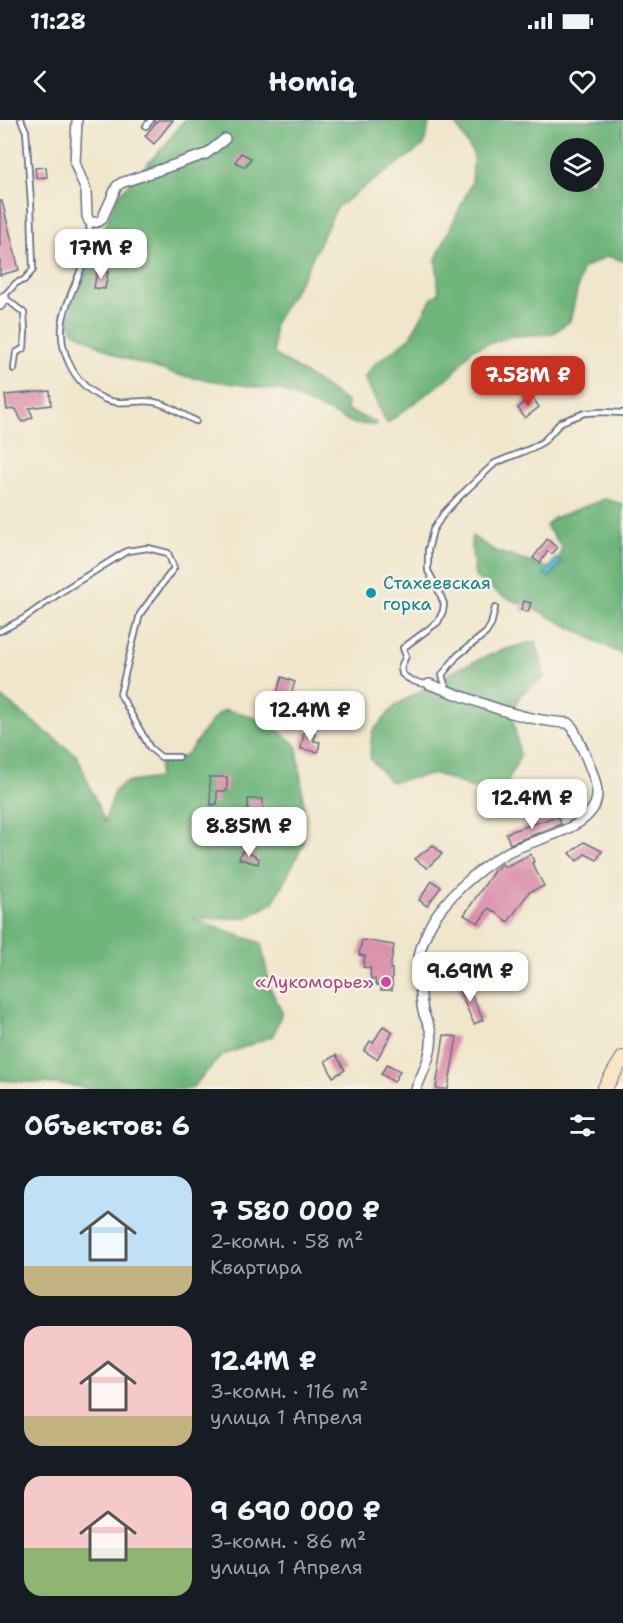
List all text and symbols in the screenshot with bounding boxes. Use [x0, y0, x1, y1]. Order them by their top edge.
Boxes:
text: 11:28 [30, 7, 86, 36]
text: Homiq [268, 63, 355, 100]
icon: back [24, 65, 57, 98]
icon: heart [566, 65, 599, 98]
map controls [550, 138, 604, 192]
button: layers [550, 138, 604, 192]
pin: 17M ₽ [59, 229, 143, 280]
text: 17M ₽ [69, 235, 133, 261]
pin: 7.58M ₽ [473, 356, 583, 407]
text: 7.58M ₽ [485, 362, 571, 388]
place label: Стахеевская горка [383, 571, 491, 616]
marker: Стахеевская горка [364, 586, 378, 600]
pin: 12.4M ₽ [255, 691, 365, 742]
text: 12.4M ₽ [269, 697, 351, 723]
pin: 12.4M ₽ [477, 779, 587, 830]
text: 12.4M ₽ [491, 785, 573, 811]
pin: 8.85M ₽ [194, 807, 304, 858]
text: 8.85M ₽ [206, 813, 292, 839]
pin: 9.69M ₽ [415, 952, 525, 1003]
text: 9.69M ₽ [426, 958, 514, 984]
place label: «Лукоморье» [255, 970, 374, 994]
marker: «Лукоморье» [379, 975, 393, 989]
text: Объектов: 6 [24, 1108, 190, 1143]
icon: filters [566, 1109, 599, 1142]
text: 7 580 000 ₽ [210, 1193, 380, 1228]
icon: home [72, 1200, 144, 1272]
text: 2-комн. · 58 m² [210, 1228, 364, 1254]
text: Квартира [210, 1254, 302, 1280]
text: 12.4M ₽ [210, 1343, 317, 1378]
icon: home [72, 1350, 144, 1422]
text: 3-комн. · 116 m² [210, 1378, 368, 1404]
text: улица 1 Апреля [210, 1404, 363, 1430]
text: 9 690 000 ₽ [210, 1493, 381, 1528]
icon: home [72, 1500, 144, 1572]
text: 3-комн. · 86 m² [210, 1528, 366, 1554]
text: улица 1 Апреля [210, 1554, 363, 1580]

